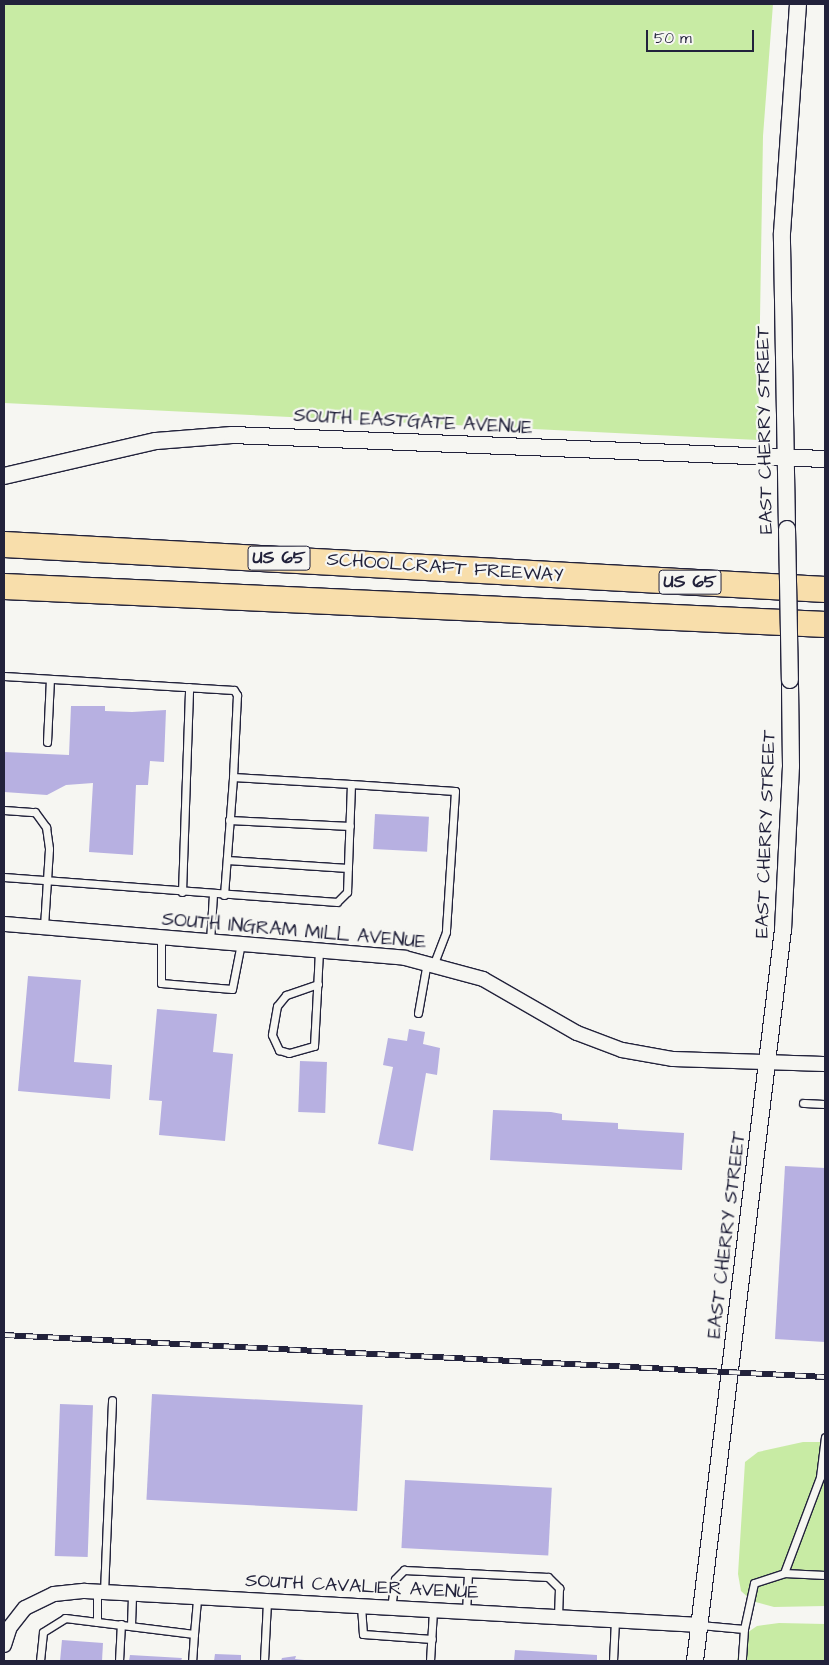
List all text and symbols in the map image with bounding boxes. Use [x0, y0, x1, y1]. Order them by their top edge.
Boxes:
scale bar [649, 20, 756, 52]
text: 50 m [654, 28, 692, 49]
street label: EAST CHERRY STREET [752, 326, 778, 534]
street label: SOUTH EASTGATE AVENUE [293, 404, 533, 440]
road number: US 65 [246, 542, 312, 574]
street label: SCHOOLCRAFT FREEWAY [326, 548, 564, 588]
road number: US 65 [658, 566, 722, 598]
street label: EAST CHERRY STREET [751, 730, 781, 938]
street label: SOUTH INGRAM MILL AVENUE [161, 908, 427, 954]
street label: EAST CHERRY STREET [703, 1130, 751, 1340]
street label: SOUTH CAVALIER AVENUE [245, 1569, 479, 1605]

